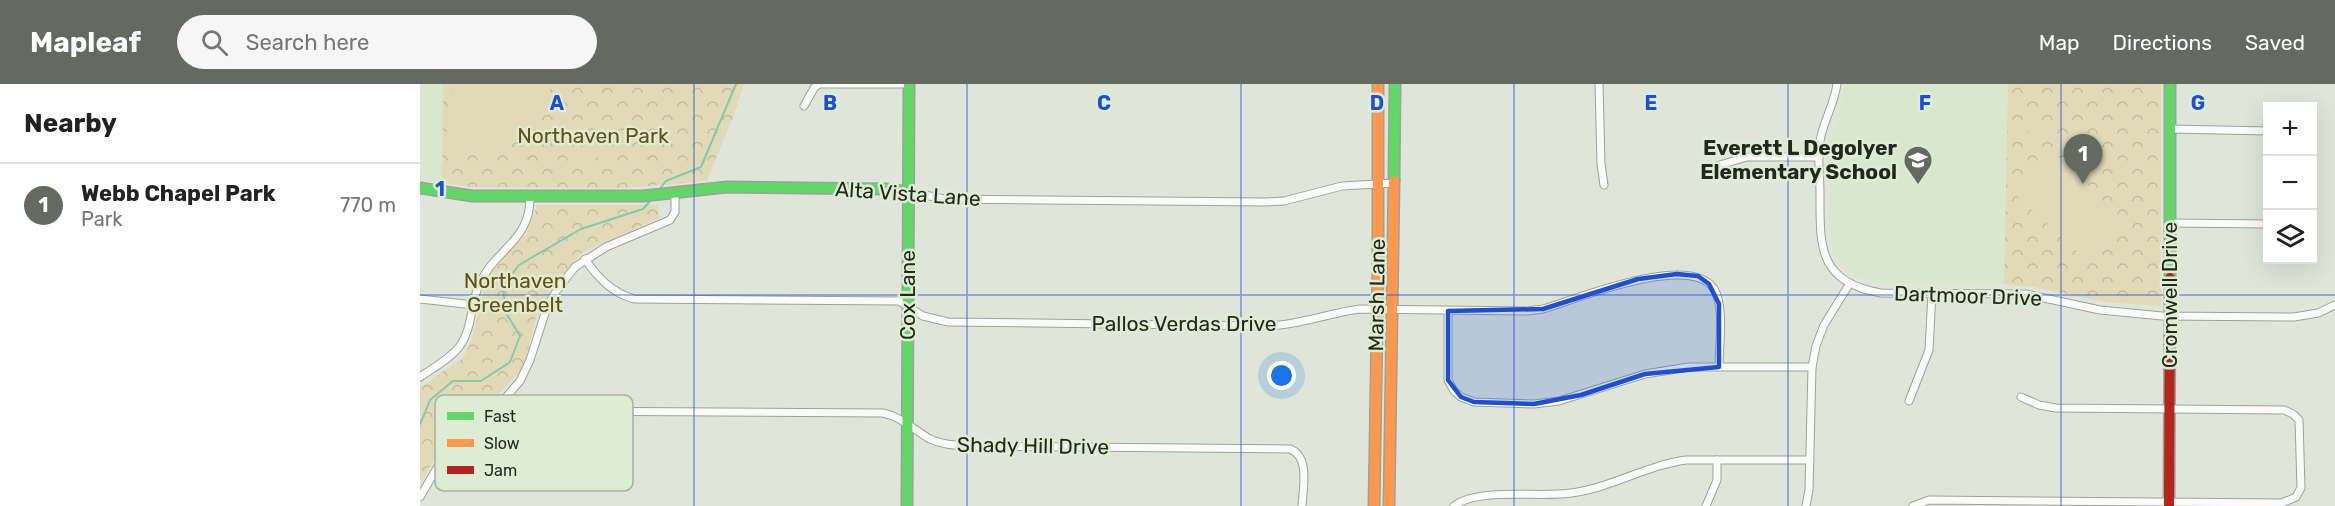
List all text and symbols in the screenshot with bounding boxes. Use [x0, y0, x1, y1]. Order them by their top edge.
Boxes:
search box [177, 15, 597, 69]
text: Mapleaf [30, 26, 141, 59]
icon: search [198, 26, 231, 59]
text: Search here [246, 29, 369, 56]
text: Map [2039, 30, 2080, 55]
text: Directions [2113, 30, 2212, 55]
text: Saved [2245, 30, 2305, 55]
text: A [550, 91, 565, 115]
text: B [823, 91, 837, 115]
text: C [1097, 91, 1111, 115]
text: D [1370, 91, 1384, 115]
text: E [1645, 91, 1657, 115]
text: F [1919, 91, 1931, 115]
text: G [2191, 91, 2205, 115]
map controls [2263, 102, 2317, 264]
button: + [2263, 102, 2317, 156]
text: Nearby [24, 108, 117, 139]
park label: Northaven Park [517, 123, 669, 148]
place label: Everett L Degolyer Elementary School [1700, 135, 1897, 184]
pin: 1 [2064, 135, 2102, 184]
school or university icon: Everett L Degolyer Elementary School [1902, 144, 1934, 186]
button: − [2263, 156, 2317, 210]
street label: Alta Vista Lane [834, 176, 982, 211]
text: 1 [435, 177, 445, 201]
text: Webb Chapel Park [81, 180, 276, 207]
text: 1 [39, 193, 48, 217]
text: 770 m [340, 193, 396, 217]
text: Park [81, 207, 123, 231]
button: layers [2263, 210, 2317, 264]
street label: Cromwell Drive [2157, 222, 2182, 368]
street label: Marsh Lane [1363, 238, 1390, 352]
street label: Cox Lane [895, 250, 920, 340]
park label: Northaven Greenbelt [464, 268, 566, 317]
street label: Dartmoor Drive [1894, 280, 2043, 311]
street label: Pallos Verdas Drive [1091, 311, 1277, 336]
your location [1267, 361, 1296, 390]
legend [435, 395, 633, 491]
text: Fast [484, 407, 516, 426]
street label: Shady Hill Drive [957, 432, 1109, 459]
text: Slow [484, 434, 520, 453]
text: Jam [484, 461, 517, 480]

